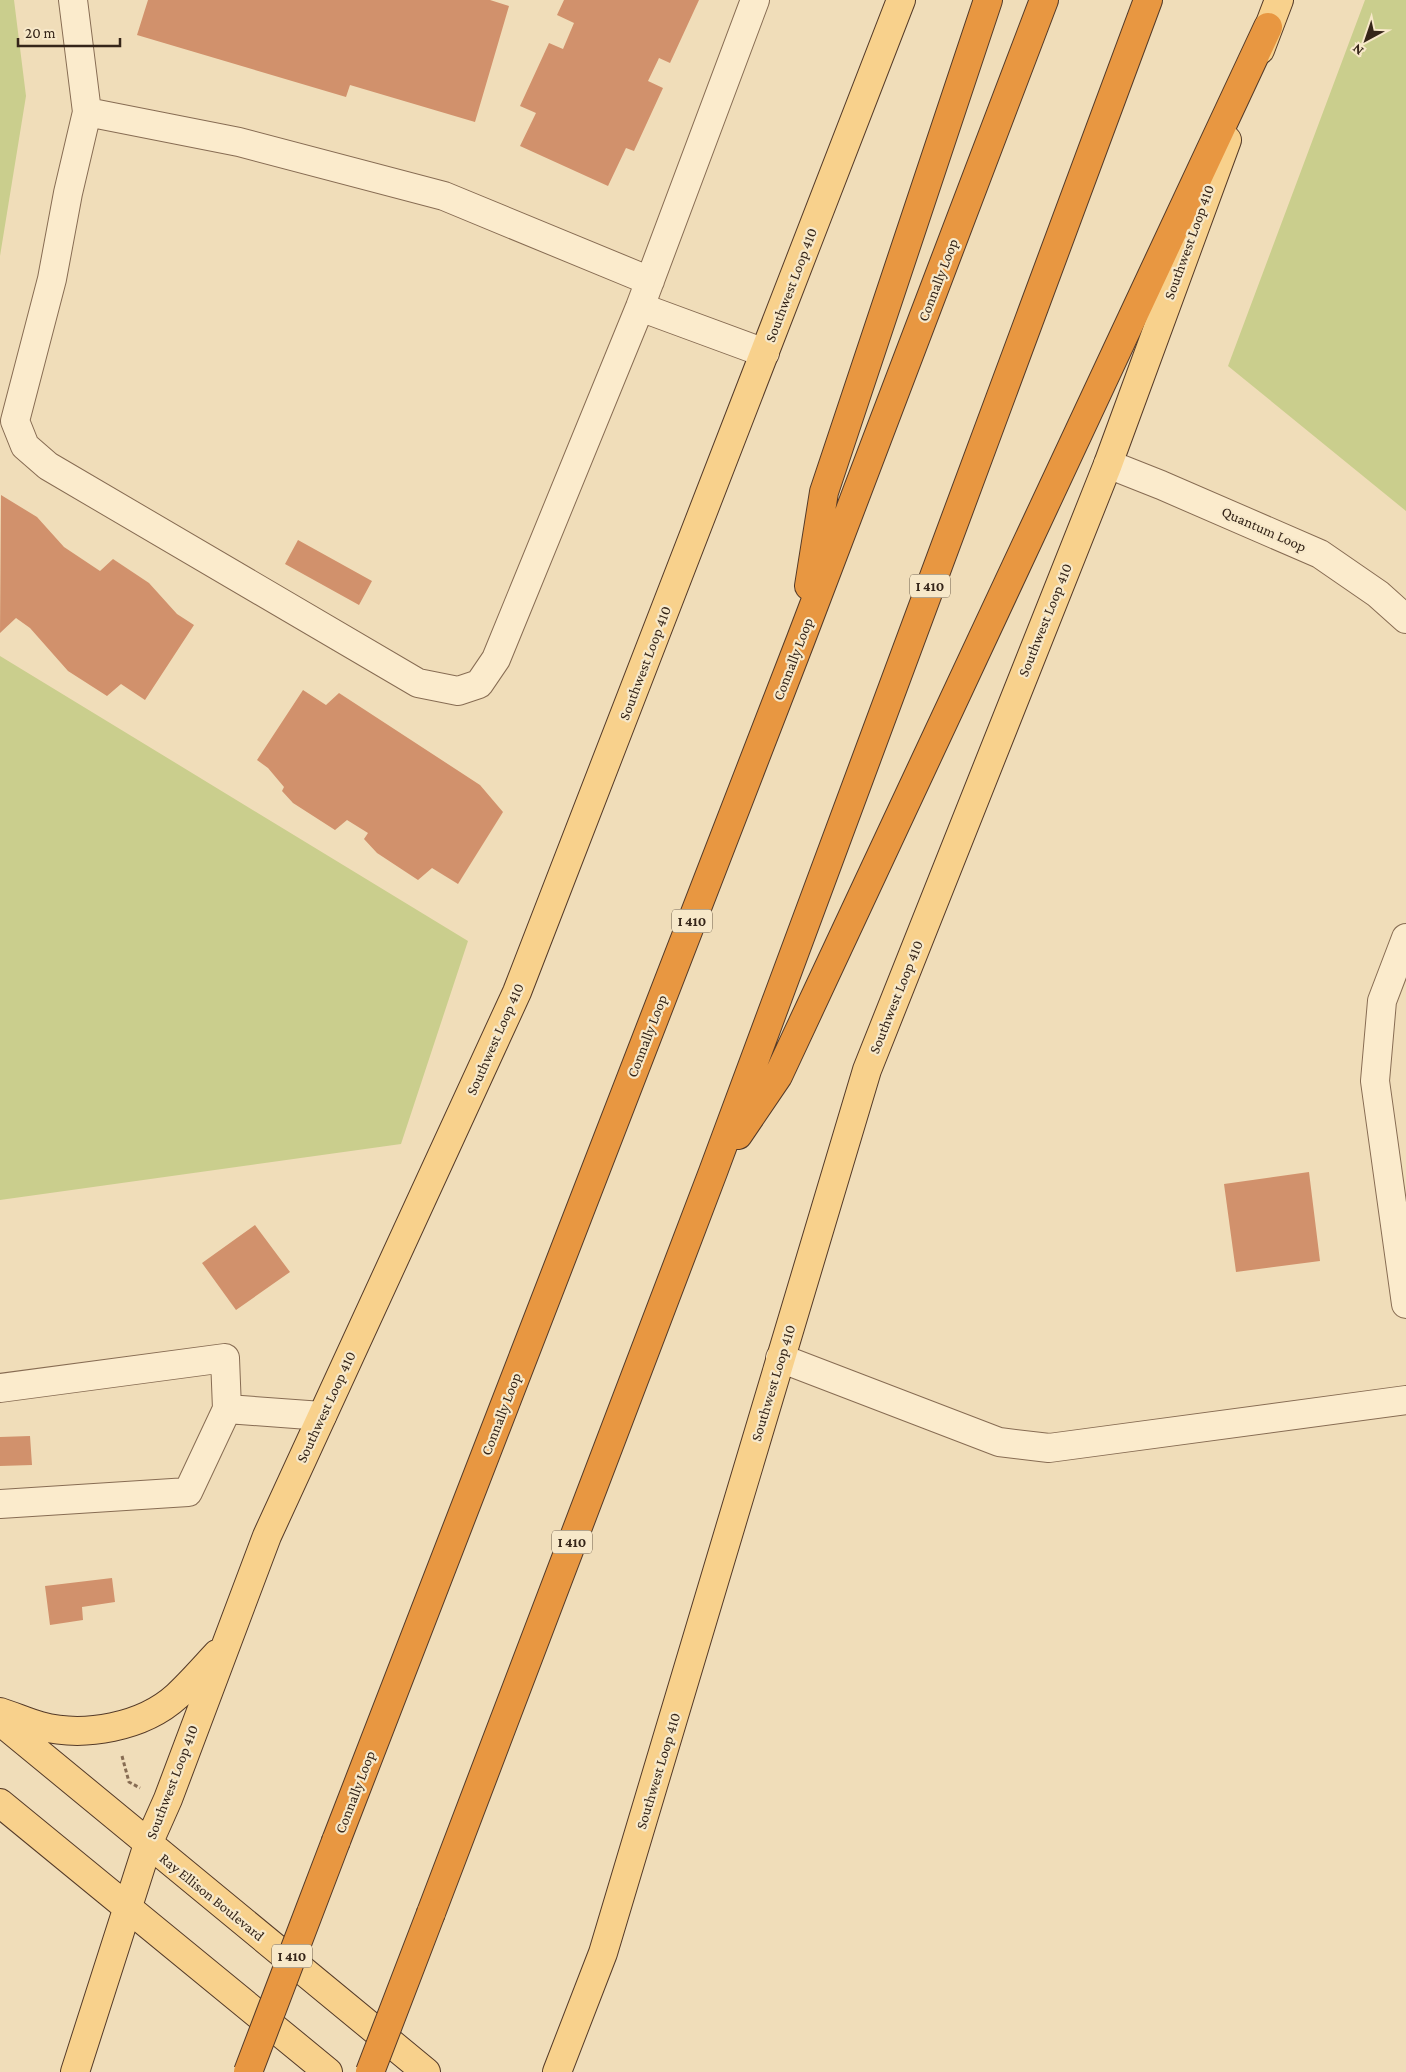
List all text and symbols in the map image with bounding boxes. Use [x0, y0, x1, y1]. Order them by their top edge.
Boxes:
scale bar [18, 15, 120, 47]
north arrow [1341, 15, 1391, 65]
text: 20 m [25, 25, 56, 41]
text: N [1348, 40, 1366, 59]
street label: Southwest Loop 410 [1161, 183, 1218, 302]
street label: Southwest Loop 410 [762, 226, 821, 345]
street label: Connally Loop [915, 236, 962, 324]
street label: Quantum Loop [1219, 503, 1309, 556]
street label: Southwest Loop 410 [1015, 561, 1076, 679]
road number: I 410 [910, 574, 950, 598]
street label: Southwest Loop 410 [616, 604, 675, 723]
street label: Connally Loop [770, 615, 817, 703]
road number: I 410 [672, 909, 712, 932]
street label: Southwest Loop 410 [866, 938, 927, 1056]
street label: Southwest Loop 410 [463, 981, 528, 1098]
street label: Connally Loop [624, 992, 671, 1080]
street label: Southwest Loop 410 [748, 1323, 799, 1443]
street label: Southwest Loop 410 [293, 1349, 360, 1466]
street label: Connally Loop [478, 1370, 525, 1458]
road number: I 410 [552, 1530, 592, 1554]
street label: Southwest Loop 410 [633, 1711, 684, 1831]
street label: Southwest Loop 410 [143, 1723, 202, 1842]
street label: Connally Loop [332, 1748, 379, 1836]
street label: Ray Ellison Boulevard [156, 1850, 268, 1945]
road number: I 410 [272, 1944, 312, 1968]

